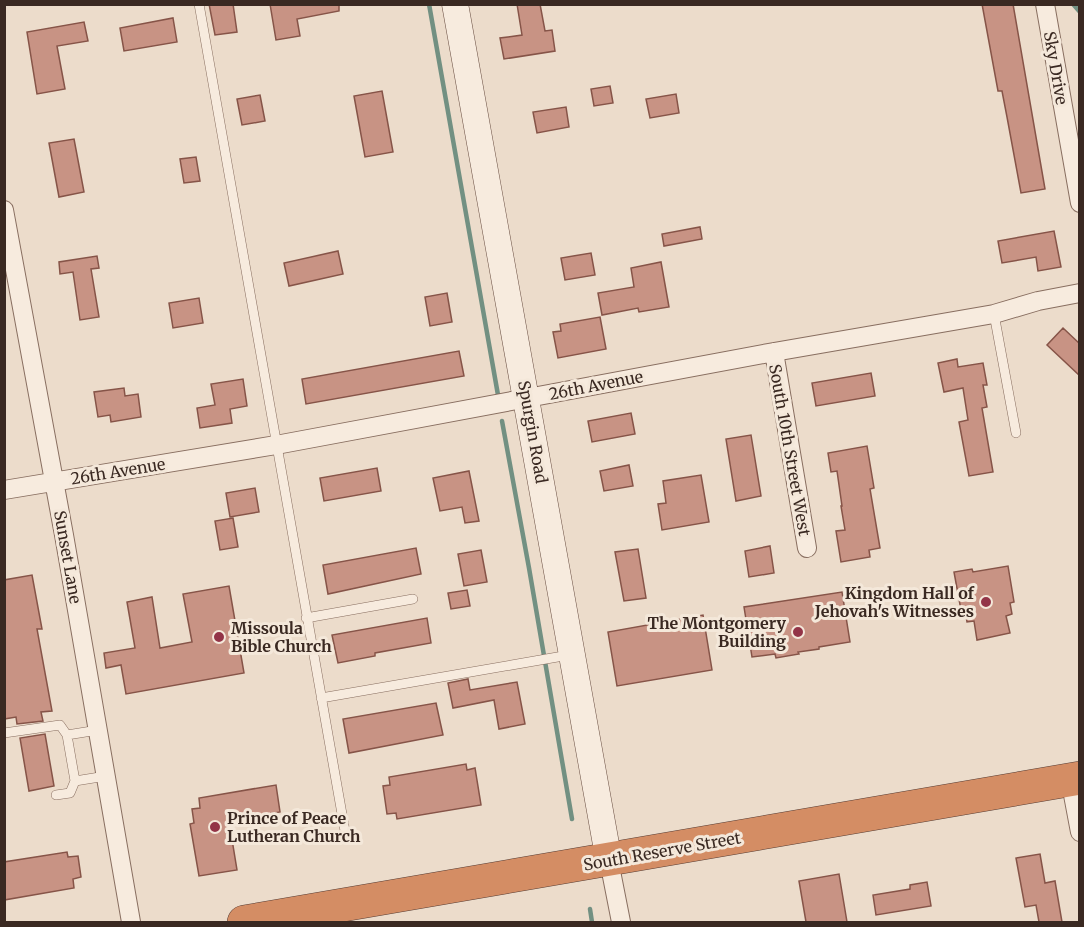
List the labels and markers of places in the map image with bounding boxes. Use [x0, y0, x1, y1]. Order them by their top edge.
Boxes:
place label: Kingdom Hall of Jehovah's Witnesses [814, 583, 975, 621]
marker: Kingdom Hall of Jehovah's Witnesses [979, 595, 993, 609]
place label: The Montgomery Building [647, 613, 786, 651]
place label: Missoula Bible Church [231, 618, 332, 656]
marker: The Montgomery Building [791, 625, 805, 639]
marker: Missoula Bible Church [212, 630, 226, 644]
place label: Prince of Peace Lutheran Church [227, 808, 361, 846]
marker: Prince of Peace Lutheran Church [208, 820, 222, 834]

